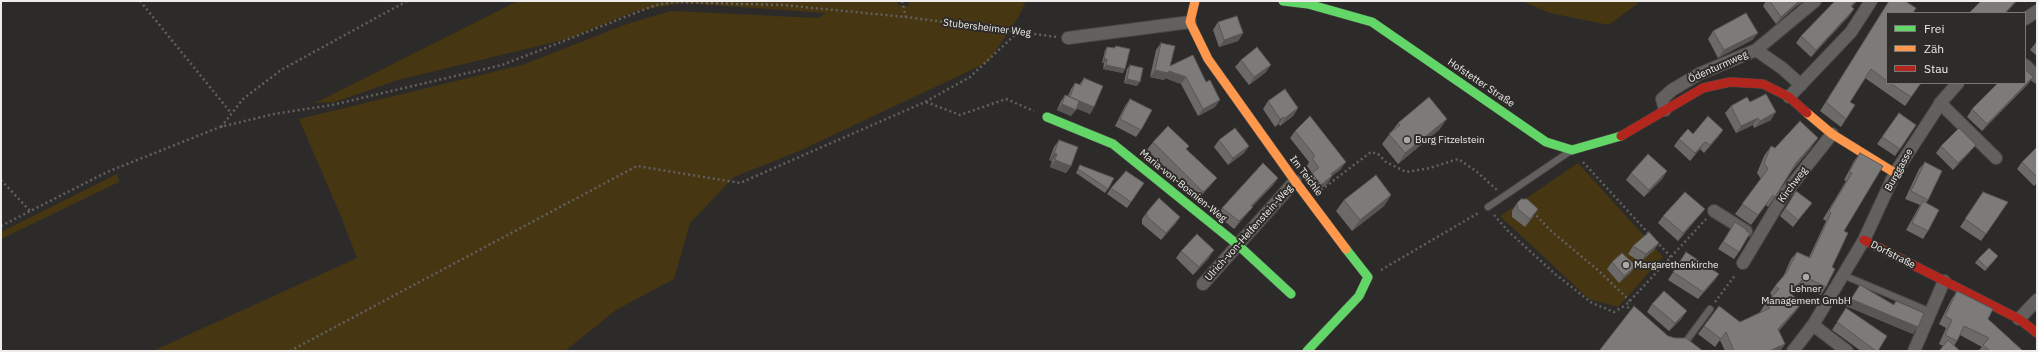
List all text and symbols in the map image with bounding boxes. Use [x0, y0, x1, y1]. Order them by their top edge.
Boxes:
legend [1886, 12, 2026, 84]
street label: Stubersheimer Weg [942, 17, 1032, 39]
text: Frei [1924, 21, 1944, 36]
text: Zäh [1924, 41, 1944, 56]
street label: Ödenturmweg [1686, 49, 1750, 85]
street label: Hofstetter Straße [1445, 56, 1517, 110]
text: Stau [1924, 61, 1948, 76]
place label: Burg Fitzelstein [1415, 134, 1485, 146]
marker: Burg Fitzelstein [1402, 135, 1412, 145]
street label: Maria-von-Bosnien-Weg [1137, 147, 1229, 225]
street label: Burggasse [1882, 147, 1916, 193]
street label: Im Teichle [1287, 154, 1325, 198]
street label: Kirchweg [1776, 165, 1810, 205]
street label: Ulrich-von-Helfenstein-Weg [1203, 182, 1295, 284]
street label: Dorfstraße [1869, 239, 1917, 271]
place label: Margarethenkirche [1634, 259, 1719, 271]
marker: Margarethenkirche [1621, 260, 1631, 270]
marker: Lehner Management GmbH [1801, 272, 1811, 282]
place label: Lehner Management GmbH [1761, 283, 1851, 306]

